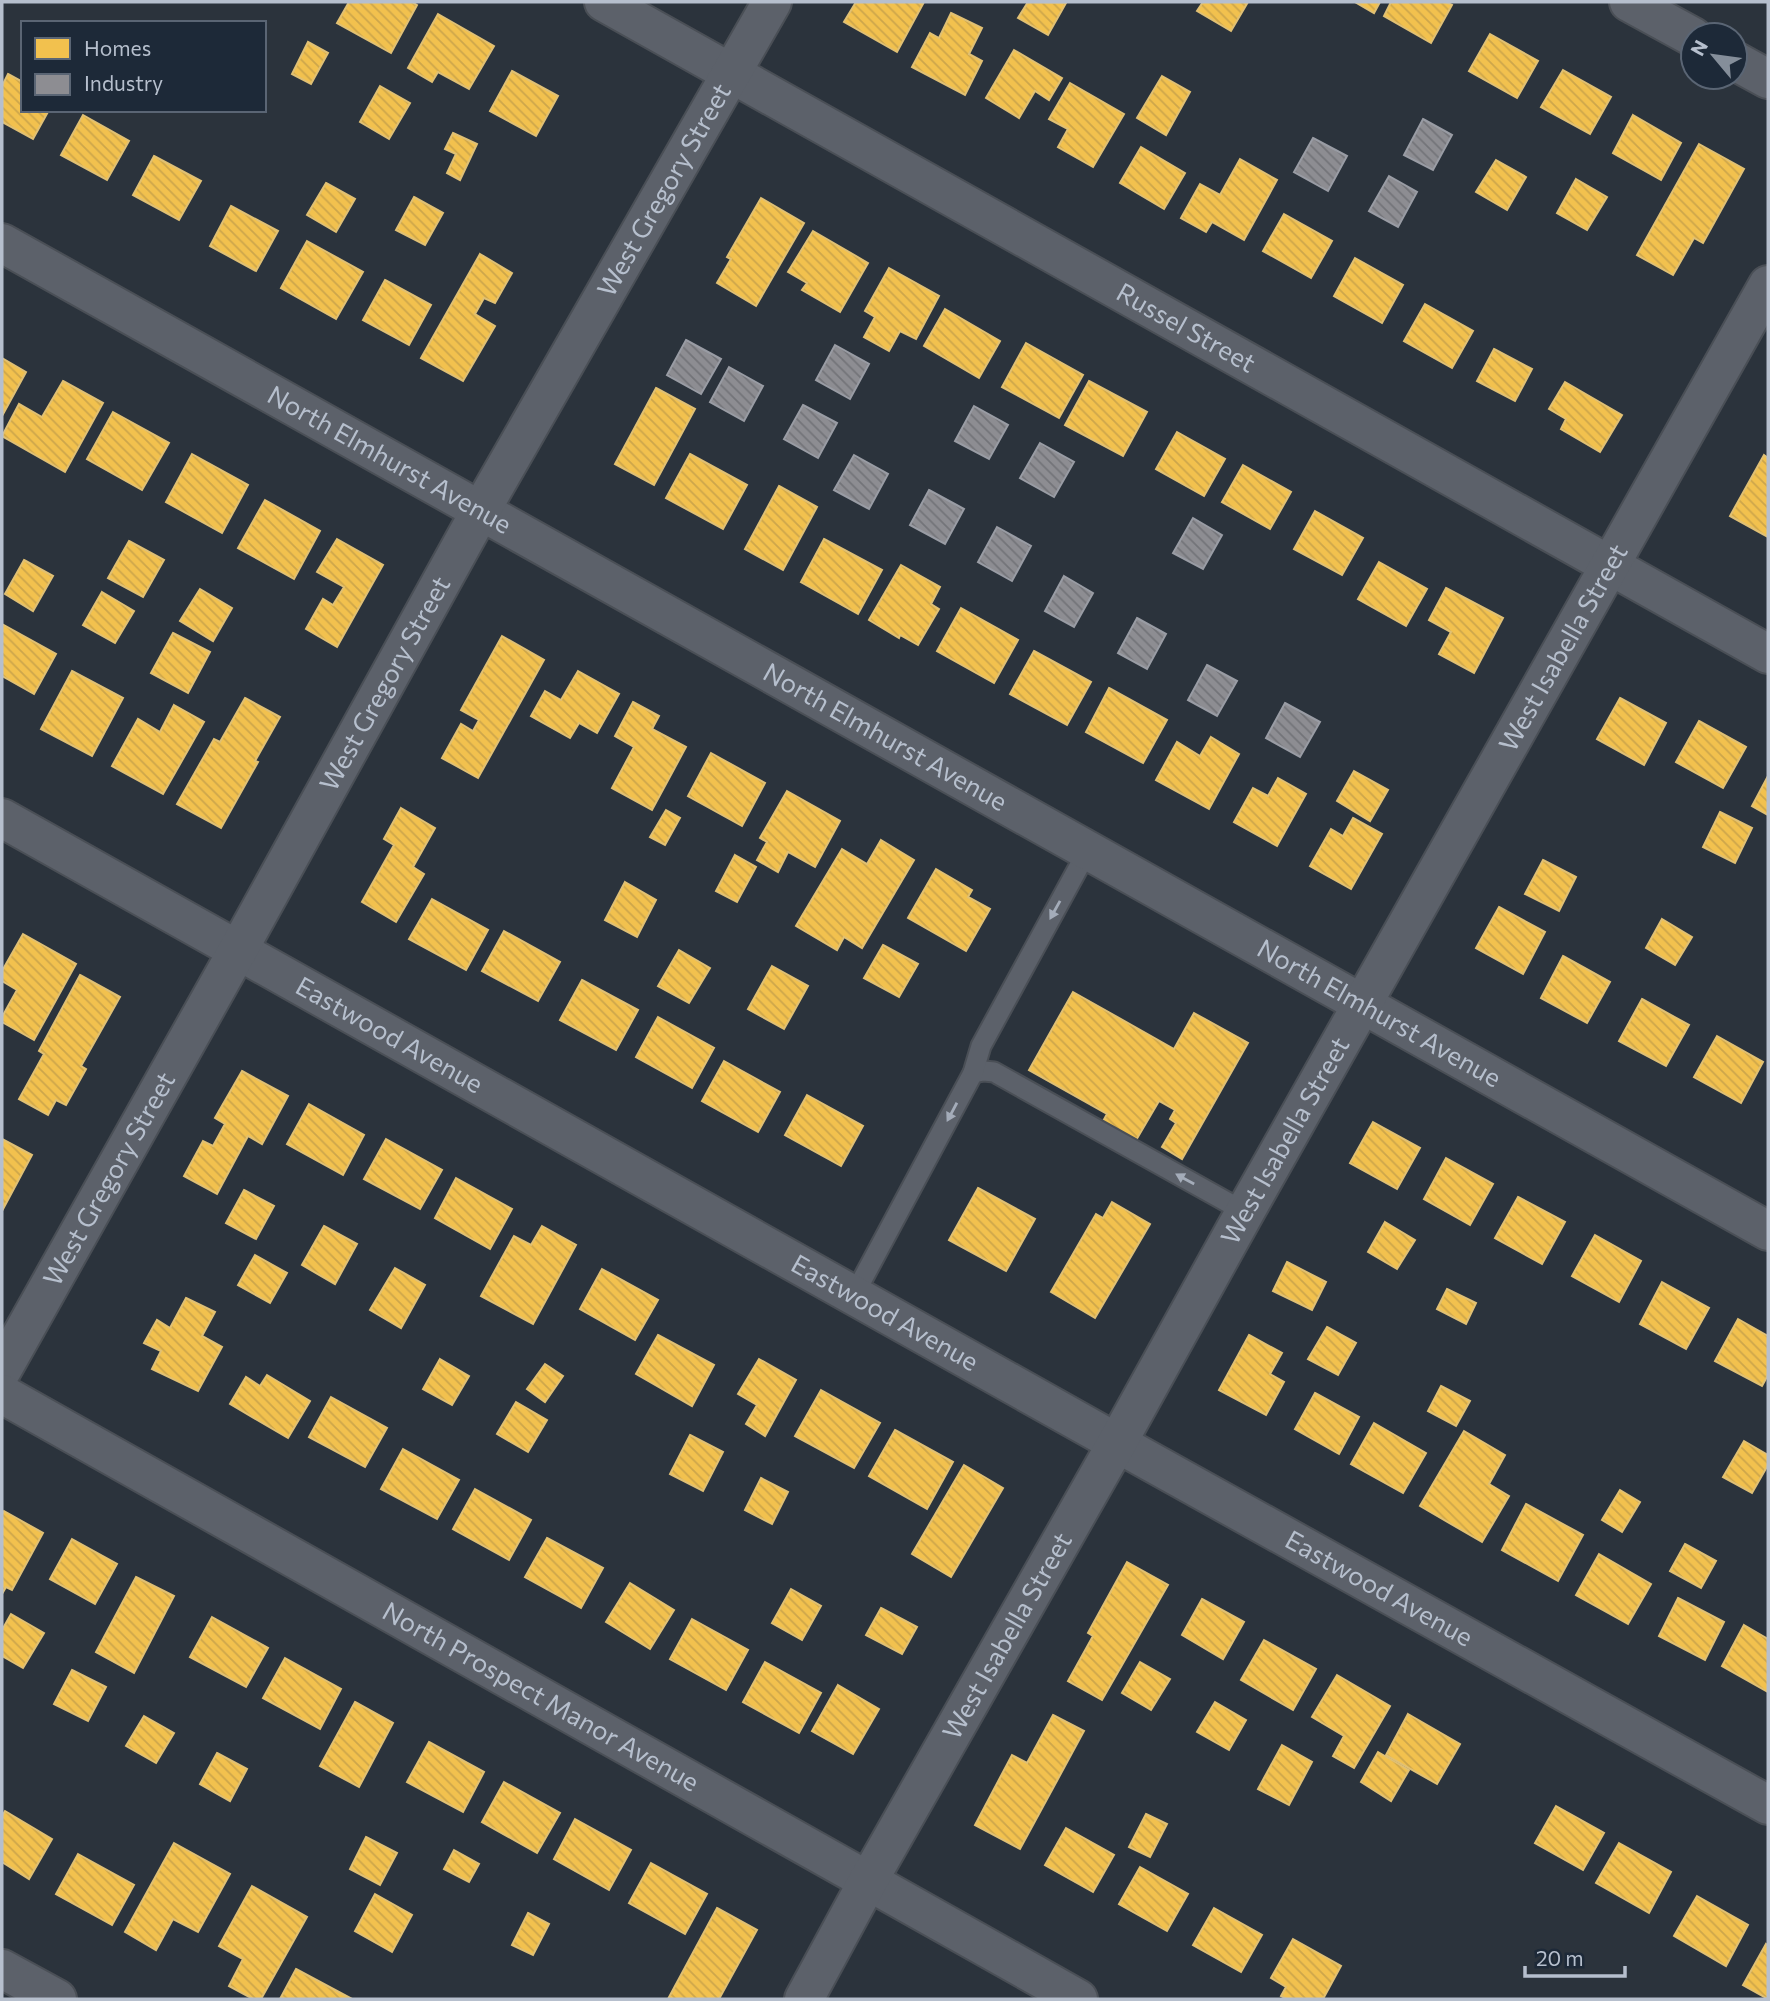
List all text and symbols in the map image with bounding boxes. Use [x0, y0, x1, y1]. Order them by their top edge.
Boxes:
legend [21, 21, 266, 112]
north arrow [1679, 21, 1749, 91]
text: Homes [84, 35, 151, 60]
text: N [1685, 36, 1712, 59]
text: Industry [84, 70, 163, 95]
street label: West Gregory Street [590, 77, 736, 301]
street label: Russel Street [1112, 275, 1262, 378]
street label: North Elmhurst Avenue [263, 378, 518, 539]
street label: West Isabella Street [1491, 538, 1633, 756]
street label: West Gregory Street [312, 570, 455, 796]
street label: North Elmhurst Avenue [759, 655, 1013, 816]
one-way arrow [1049, 900, 1061, 920]
street label: North Elmhurst Avenue [1253, 932, 1507, 1093]
street label: Eastwood Avenue [291, 969, 489, 1099]
street label: West Isabella Street [1213, 1031, 1355, 1249]
street label: West Gregory Street [36, 1066, 180, 1291]
one-way arrow [947, 1102, 958, 1122]
one-way arrow [1176, 1173, 1195, 1185]
street label: Eastwood Avenue [786, 1247, 985, 1376]
street label: Eastwood Avenue [1281, 1523, 1479, 1652]
street label: West Isabella Street [935, 1526, 1077, 1744]
street label: North Prospect Manor Avenue [378, 1594, 705, 1797]
scale bar [1525, 1934, 1625, 1978]
text: 20 m [1536, 1945, 1584, 1970]

